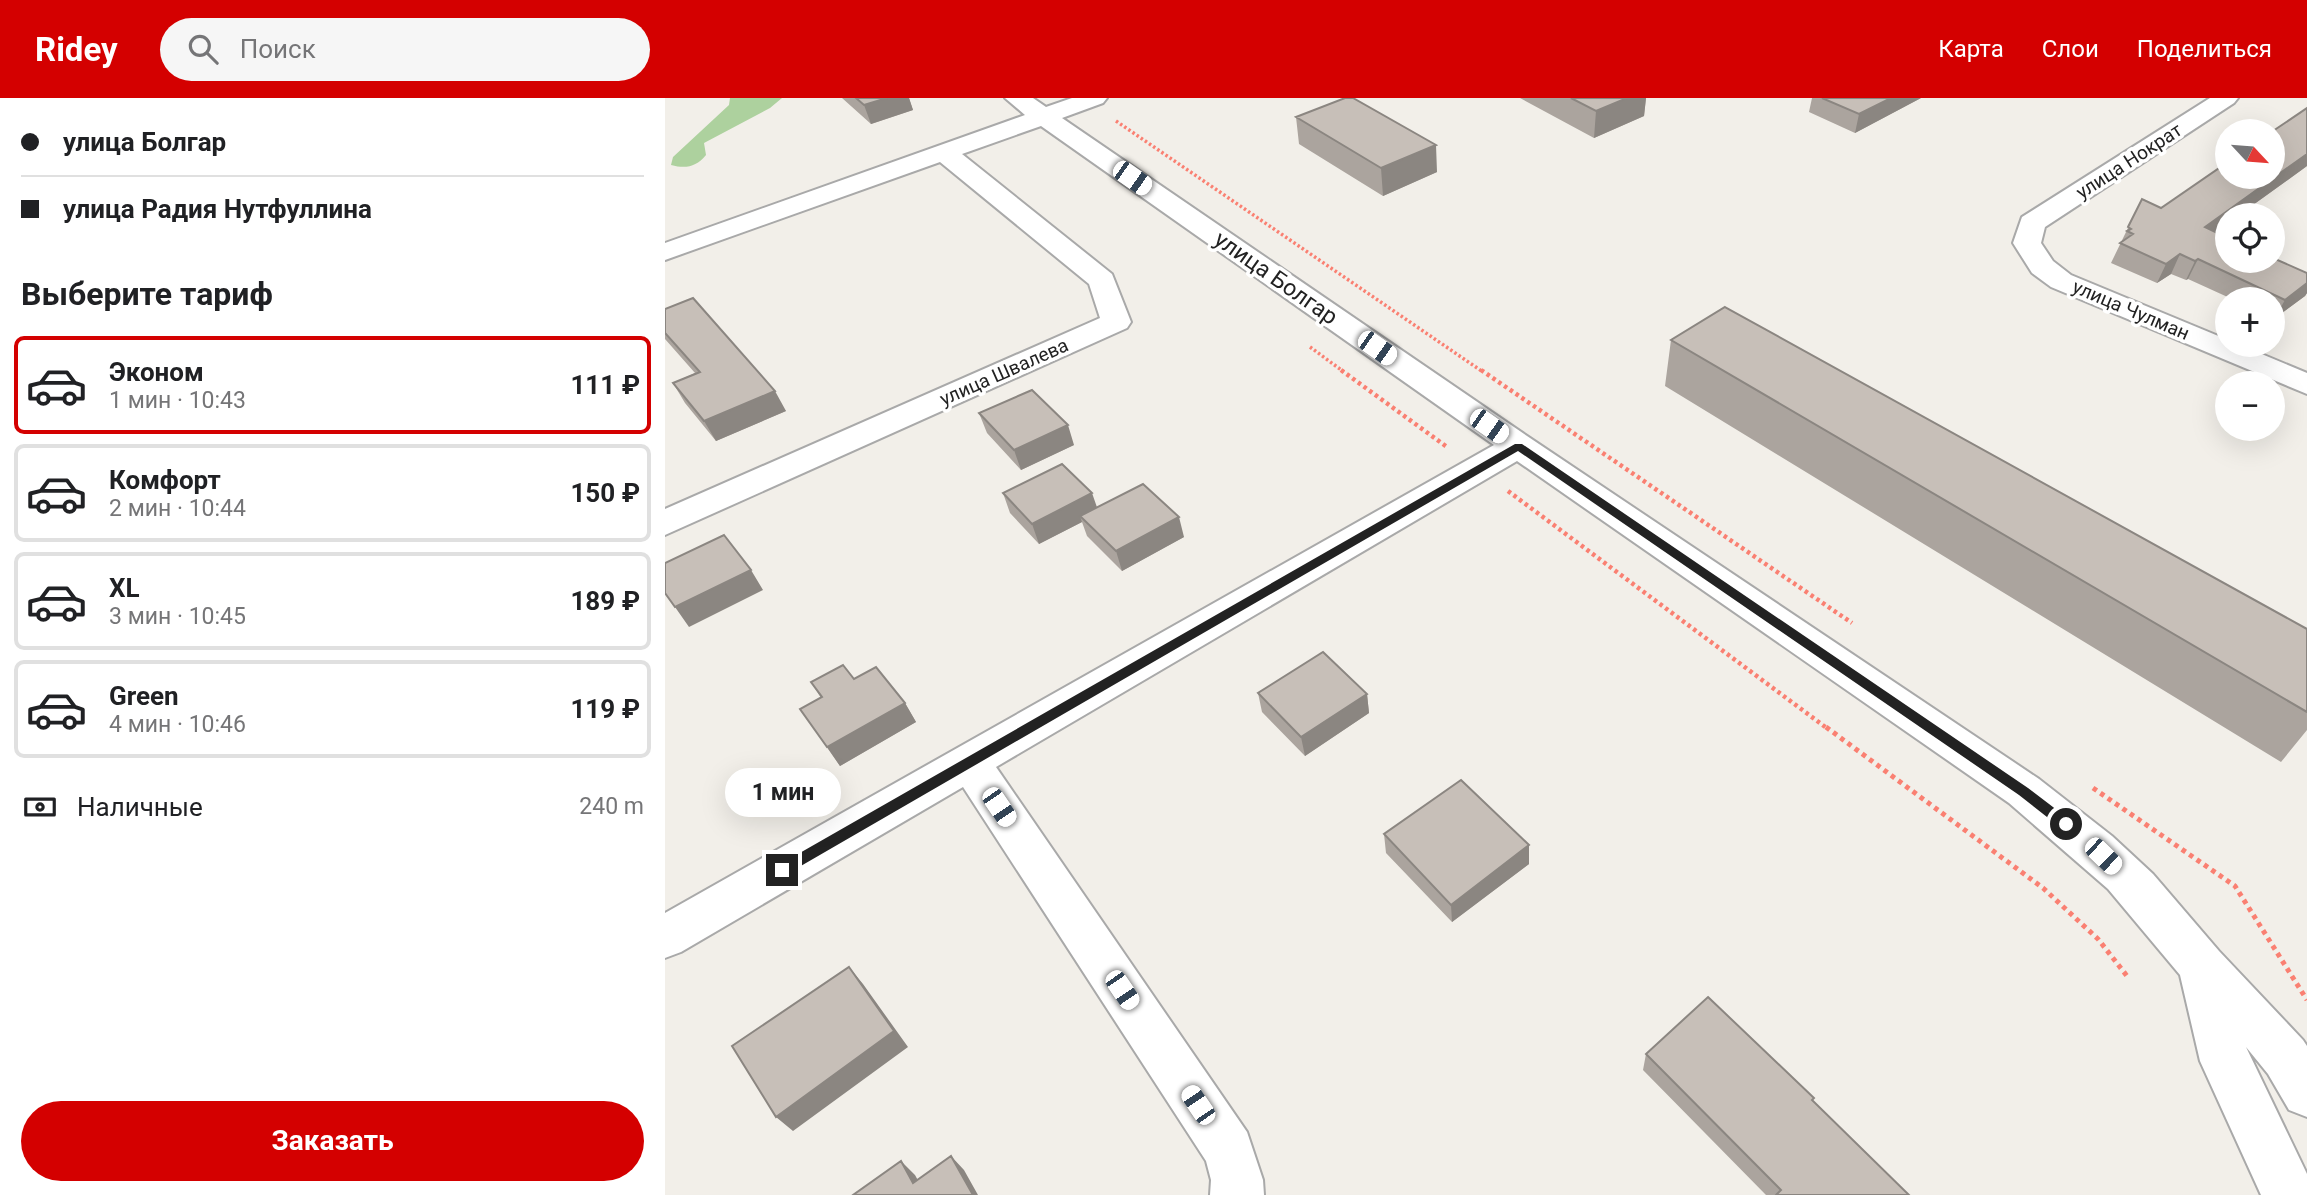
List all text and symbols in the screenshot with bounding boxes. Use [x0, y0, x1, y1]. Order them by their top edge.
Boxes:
search box [160, 18, 650, 81]
text: Ridey [35, 30, 118, 69]
icon: search [184, 30, 222, 68]
text: Поиск [240, 34, 316, 64]
text: Карта [1938, 35, 2004, 63]
text: Слои [2042, 35, 2099, 63]
text: Поделиться [2137, 35, 2272, 63]
street label: улица Нократ [2072, 118, 2186, 204]
north arrow [2215, 119, 2285, 189]
map controls [2215, 119, 2285, 441]
text: улица Болгар [63, 127, 226, 157]
car [1109, 157, 1156, 199]
text: улица Радия Нутфуллина [63, 194, 372, 224]
button: locate [2215, 203, 2285, 273]
street label: улица Болгар [1209, 225, 1343, 331]
text: Выберите тариф [21, 275, 273, 313]
street label: улица Чулман [2069, 275, 2193, 345]
button: + [2215, 287, 2285, 357]
car [1354, 327, 1401, 369]
street label: улица Швалева [936, 333, 1072, 411]
icon: car [25, 354, 88, 417]
text: Эконом [109, 357, 204, 387]
text: 111 ₽ [570, 370, 640, 400]
button: − [2215, 371, 2285, 441]
text: 1 мин · 10:43 [109, 387, 246, 414]
car [1466, 405, 1513, 447]
icon: car [25, 462, 88, 525]
text: Комфорт [109, 465, 221, 495]
text: 150 ₽ [570, 478, 640, 508]
text: 2 мин · 10:44 [109, 495, 246, 522]
icon: car [25, 570, 88, 633]
text: XL [109, 573, 140, 603]
text: 189 ₽ [570, 586, 640, 616]
text: 3 мин · 10:45 [109, 603, 246, 630]
icon: car [25, 678, 88, 741]
text: Green [109, 681, 179, 711]
text: 119 ₽ [570, 694, 640, 724]
text: 4 мин · 10:46 [109, 711, 246, 738]
callout: 1 мин [724, 768, 840, 818]
text: 1 мин [752, 779, 814, 806]
car [979, 784, 1020, 830]
icon: cash [21, 788, 59, 826]
text: Наличные [77, 792, 203, 822]
text: 240 m [579, 793, 644, 820]
route start [2050, 808, 2082, 840]
car [2081, 834, 2126, 878]
route end [766, 854, 798, 886]
car [1102, 967, 1143, 1013]
car [1178, 1082, 1219, 1128]
button: Заказать [21, 1101, 644, 1181]

